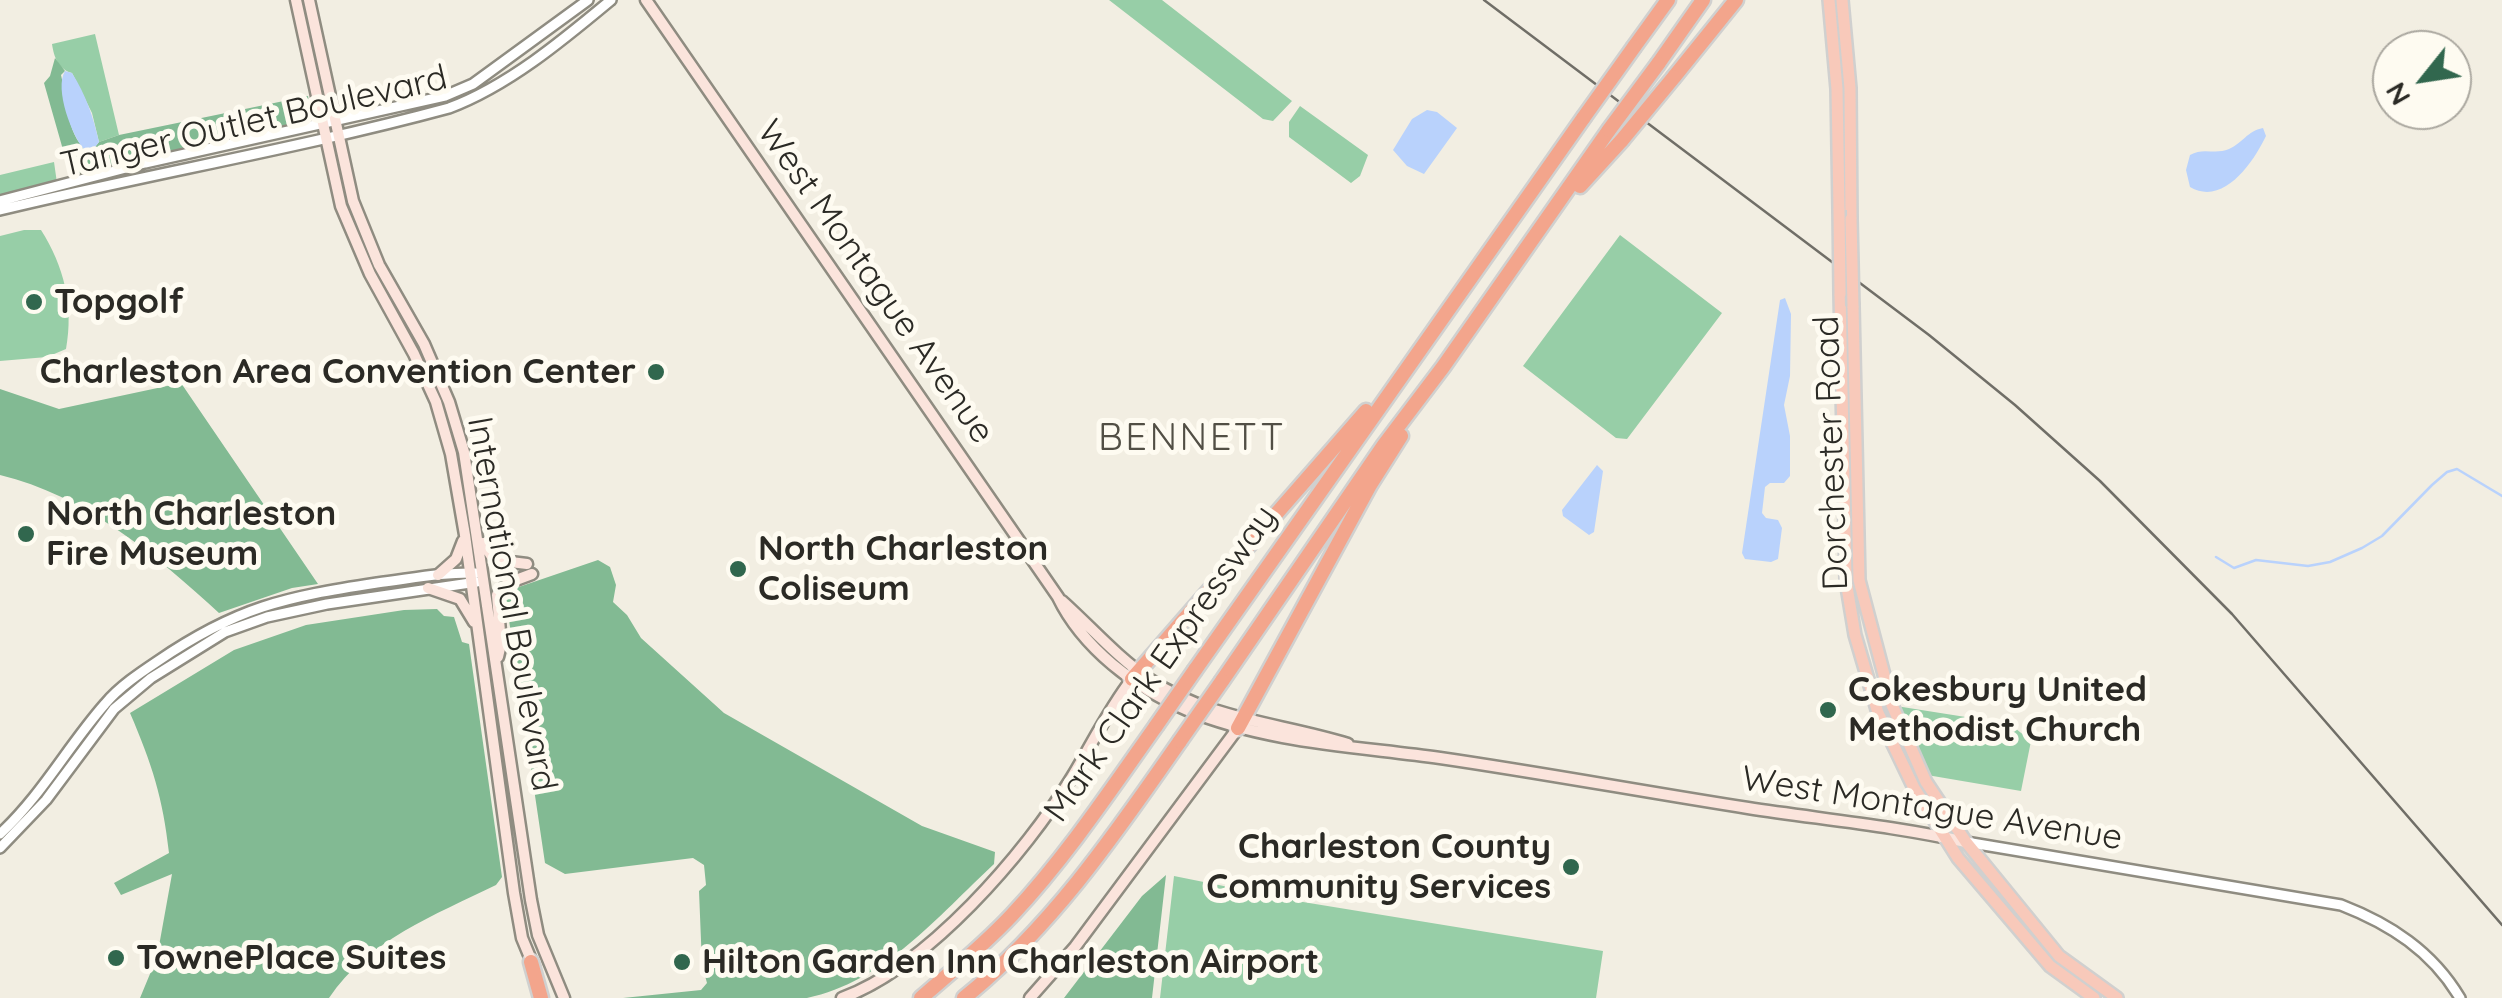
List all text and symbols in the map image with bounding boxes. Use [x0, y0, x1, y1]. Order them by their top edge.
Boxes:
north arrow [2372, 30, 2472, 130]
street label: Tanger Outlet Boulevard [57, 57, 451, 187]
text: N [2377, 77, 2418, 112]
street label: West Montague Avenue [747, 112, 1003, 452]
place label: Topgolf [54, 281, 184, 323]
marker: Topgolf [23, 291, 45, 313]
street label: Dorchester Road [1806, 315, 1858, 591]
place label: Charleston Area Convention Center [40, 351, 636, 393]
marker: Charleston Area Convention Center [645, 361, 667, 383]
street label: International Boulevard [457, 413, 565, 795]
district label: BENNETT [1098, 416, 1286, 462]
place label: North Charleston Fire Museum [46, 493, 336, 575]
street label: Mark Clark Expressway [1036, 498, 1286, 830]
marker: North Charleston Fire Museum [15, 523, 37, 545]
place label: North Charleston Coliseum [758, 528, 1048, 610]
marker: North Charleston Coliseum [727, 558, 749, 580]
place label: Cokesbury United Methodist Church [1848, 669, 2147, 751]
marker: Cokesbury United Methodist Church [1817, 699, 1839, 721]
street label: West Montague Avenue [1739, 758, 2125, 860]
place label: Charleston County Community Services [1206, 826, 1551, 908]
marker: Charleston County Community Services [1560, 856, 1582, 878]
place label: TownePlace Suites [136, 937, 446, 979]
place label: Hilton Garden Inn Charleston Airport [702, 941, 1319, 983]
marker: TownePlace Suites [105, 947, 127, 969]
marker: Hilton Garden Inn Charleston Airport [671, 951, 693, 973]

